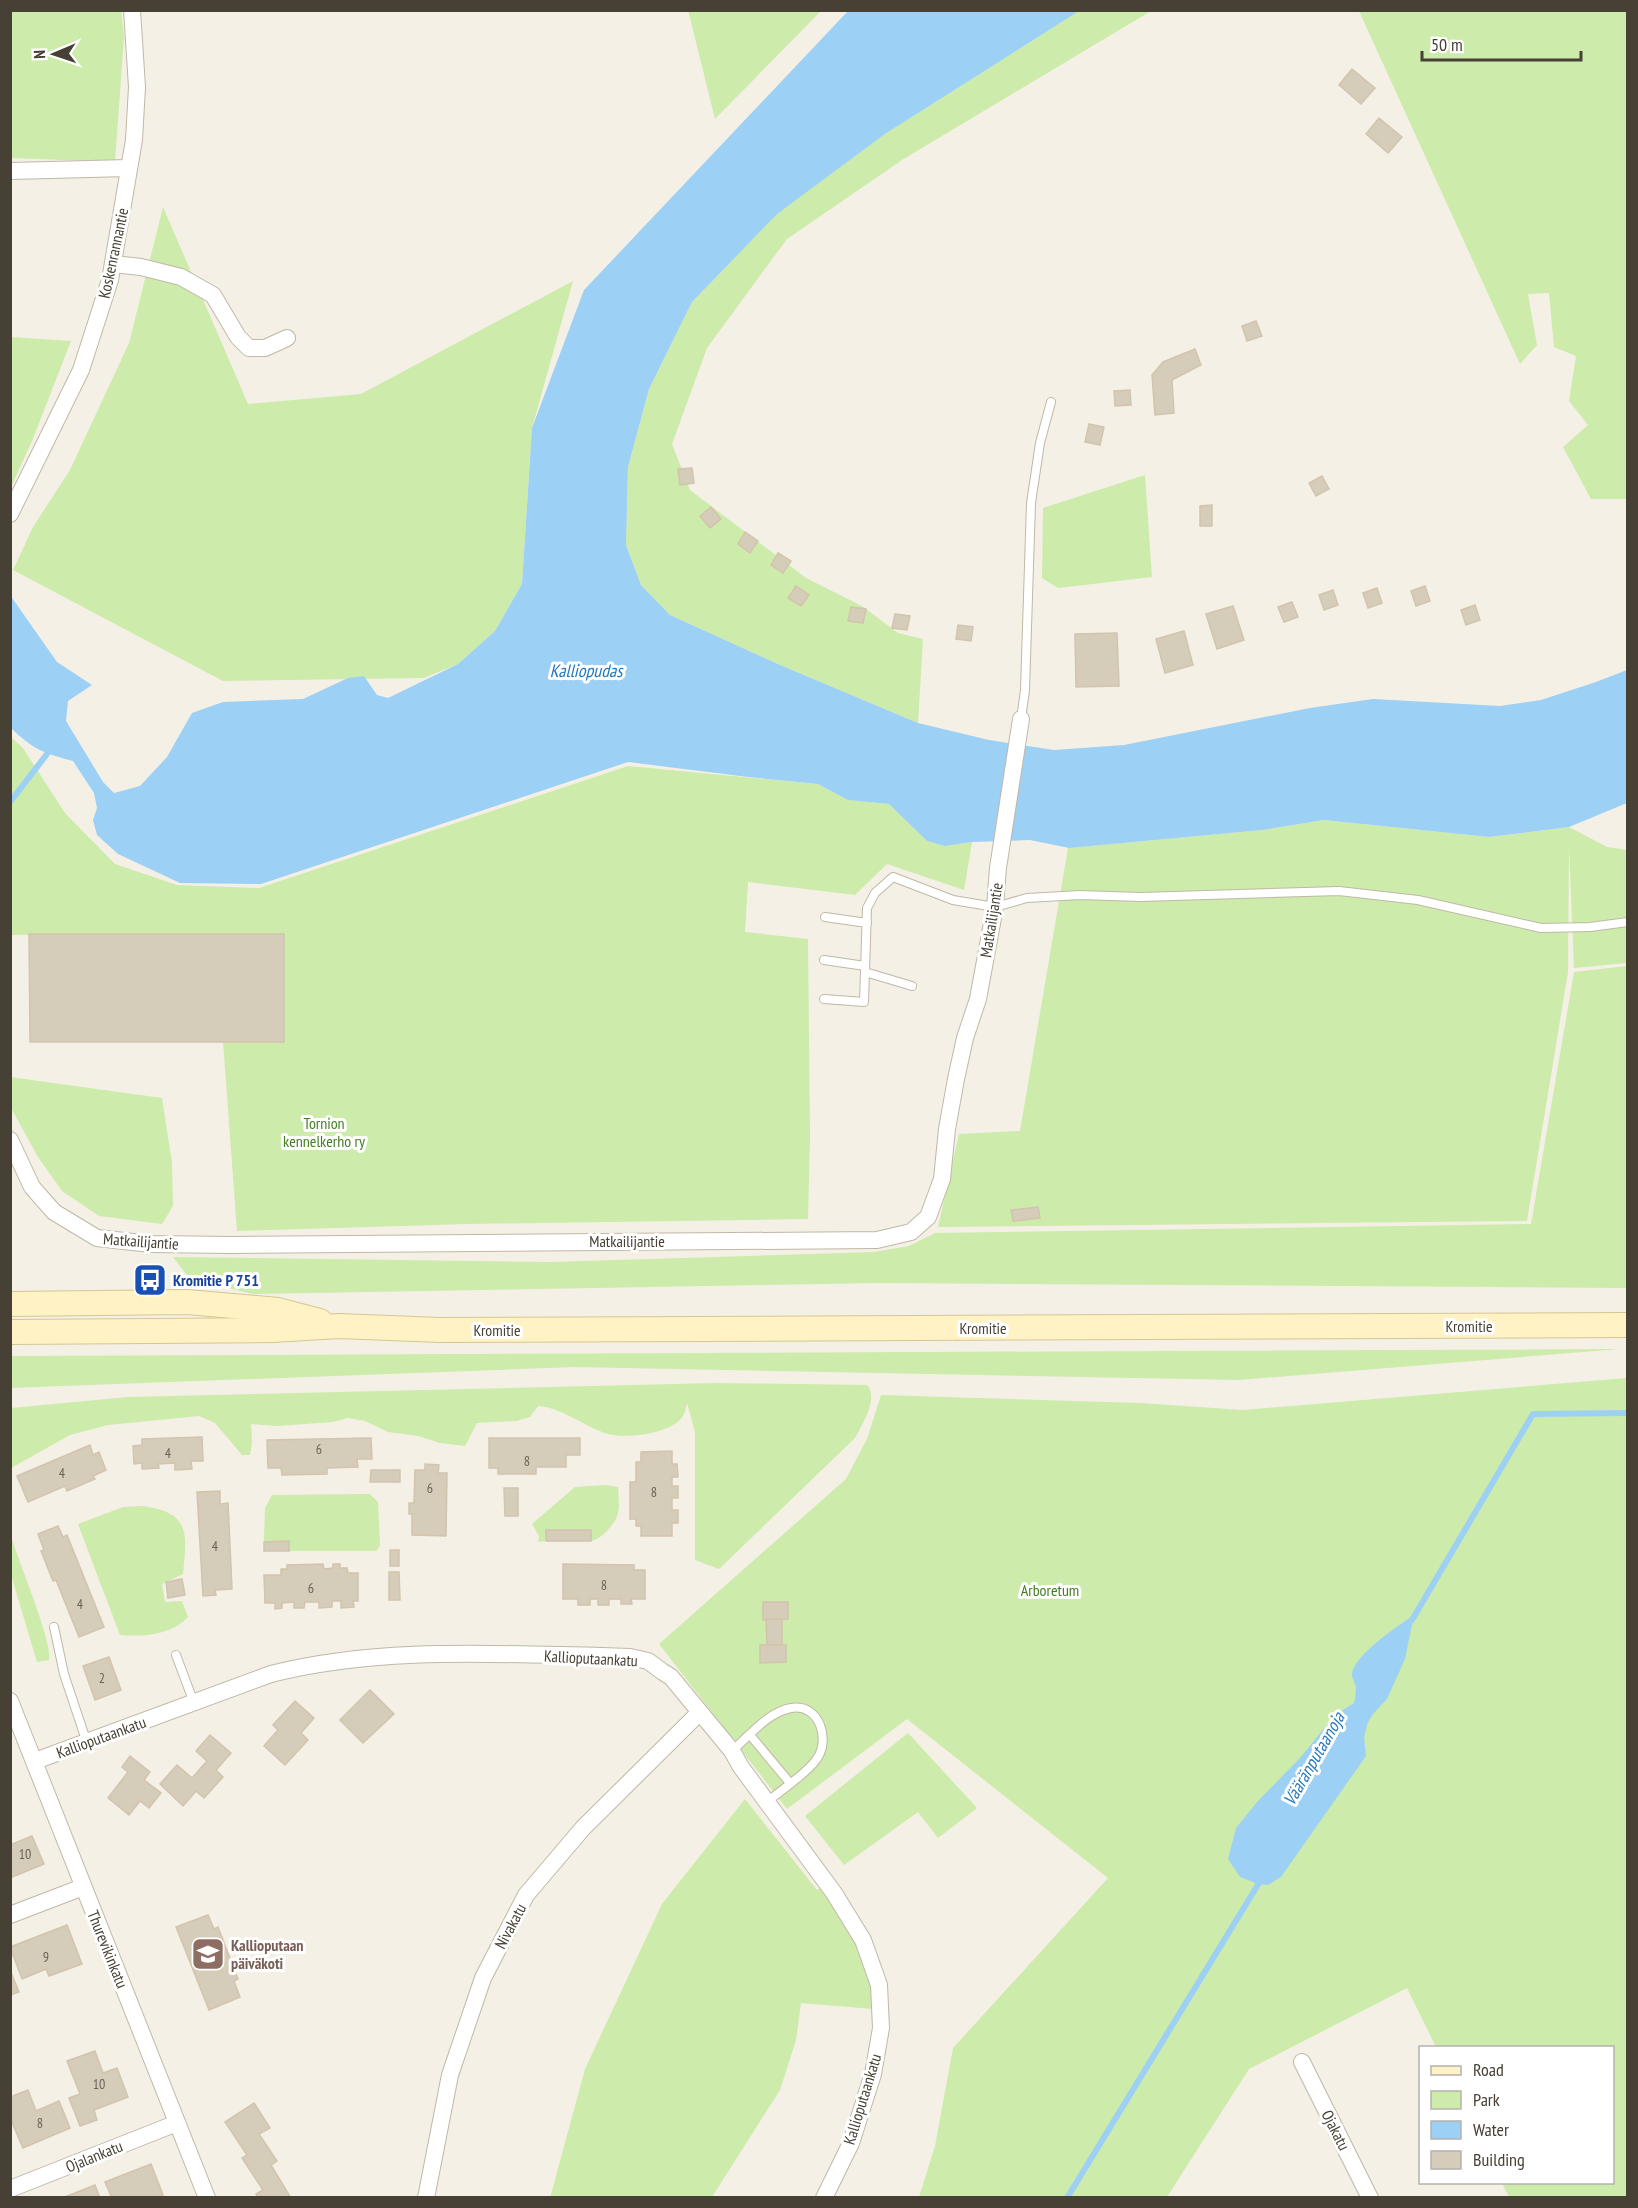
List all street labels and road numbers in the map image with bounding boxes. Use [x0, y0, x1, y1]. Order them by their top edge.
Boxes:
street label: Koskenrannantie [94, 206, 132, 300]
street label: Matkailijantie [975, 881, 1007, 959]
street label: Matkailijantie [103, 1228, 179, 1254]
street label: Matkailijantie [589, 1231, 665, 1251]
street label: Kromitie [1445, 1316, 1493, 1336]
street label: Kromitie [959, 1318, 1007, 1338]
street label: Kromitie [473, 1320, 521, 1340]
street label: Kallioputaankatu [544, 1646, 638, 1670]
street label: Kallioputaankatu [53, 1712, 149, 1762]
street label: Nivakatu [490, 1900, 530, 1952]
street label: Thurevikinkatu [83, 1907, 133, 1991]
street label: Kallioputaankatu [839, 2051, 885, 2147]
street label: Ojakatu [1317, 2106, 1355, 2154]
street label: Ojalankatu [63, 2136, 125, 2176]

